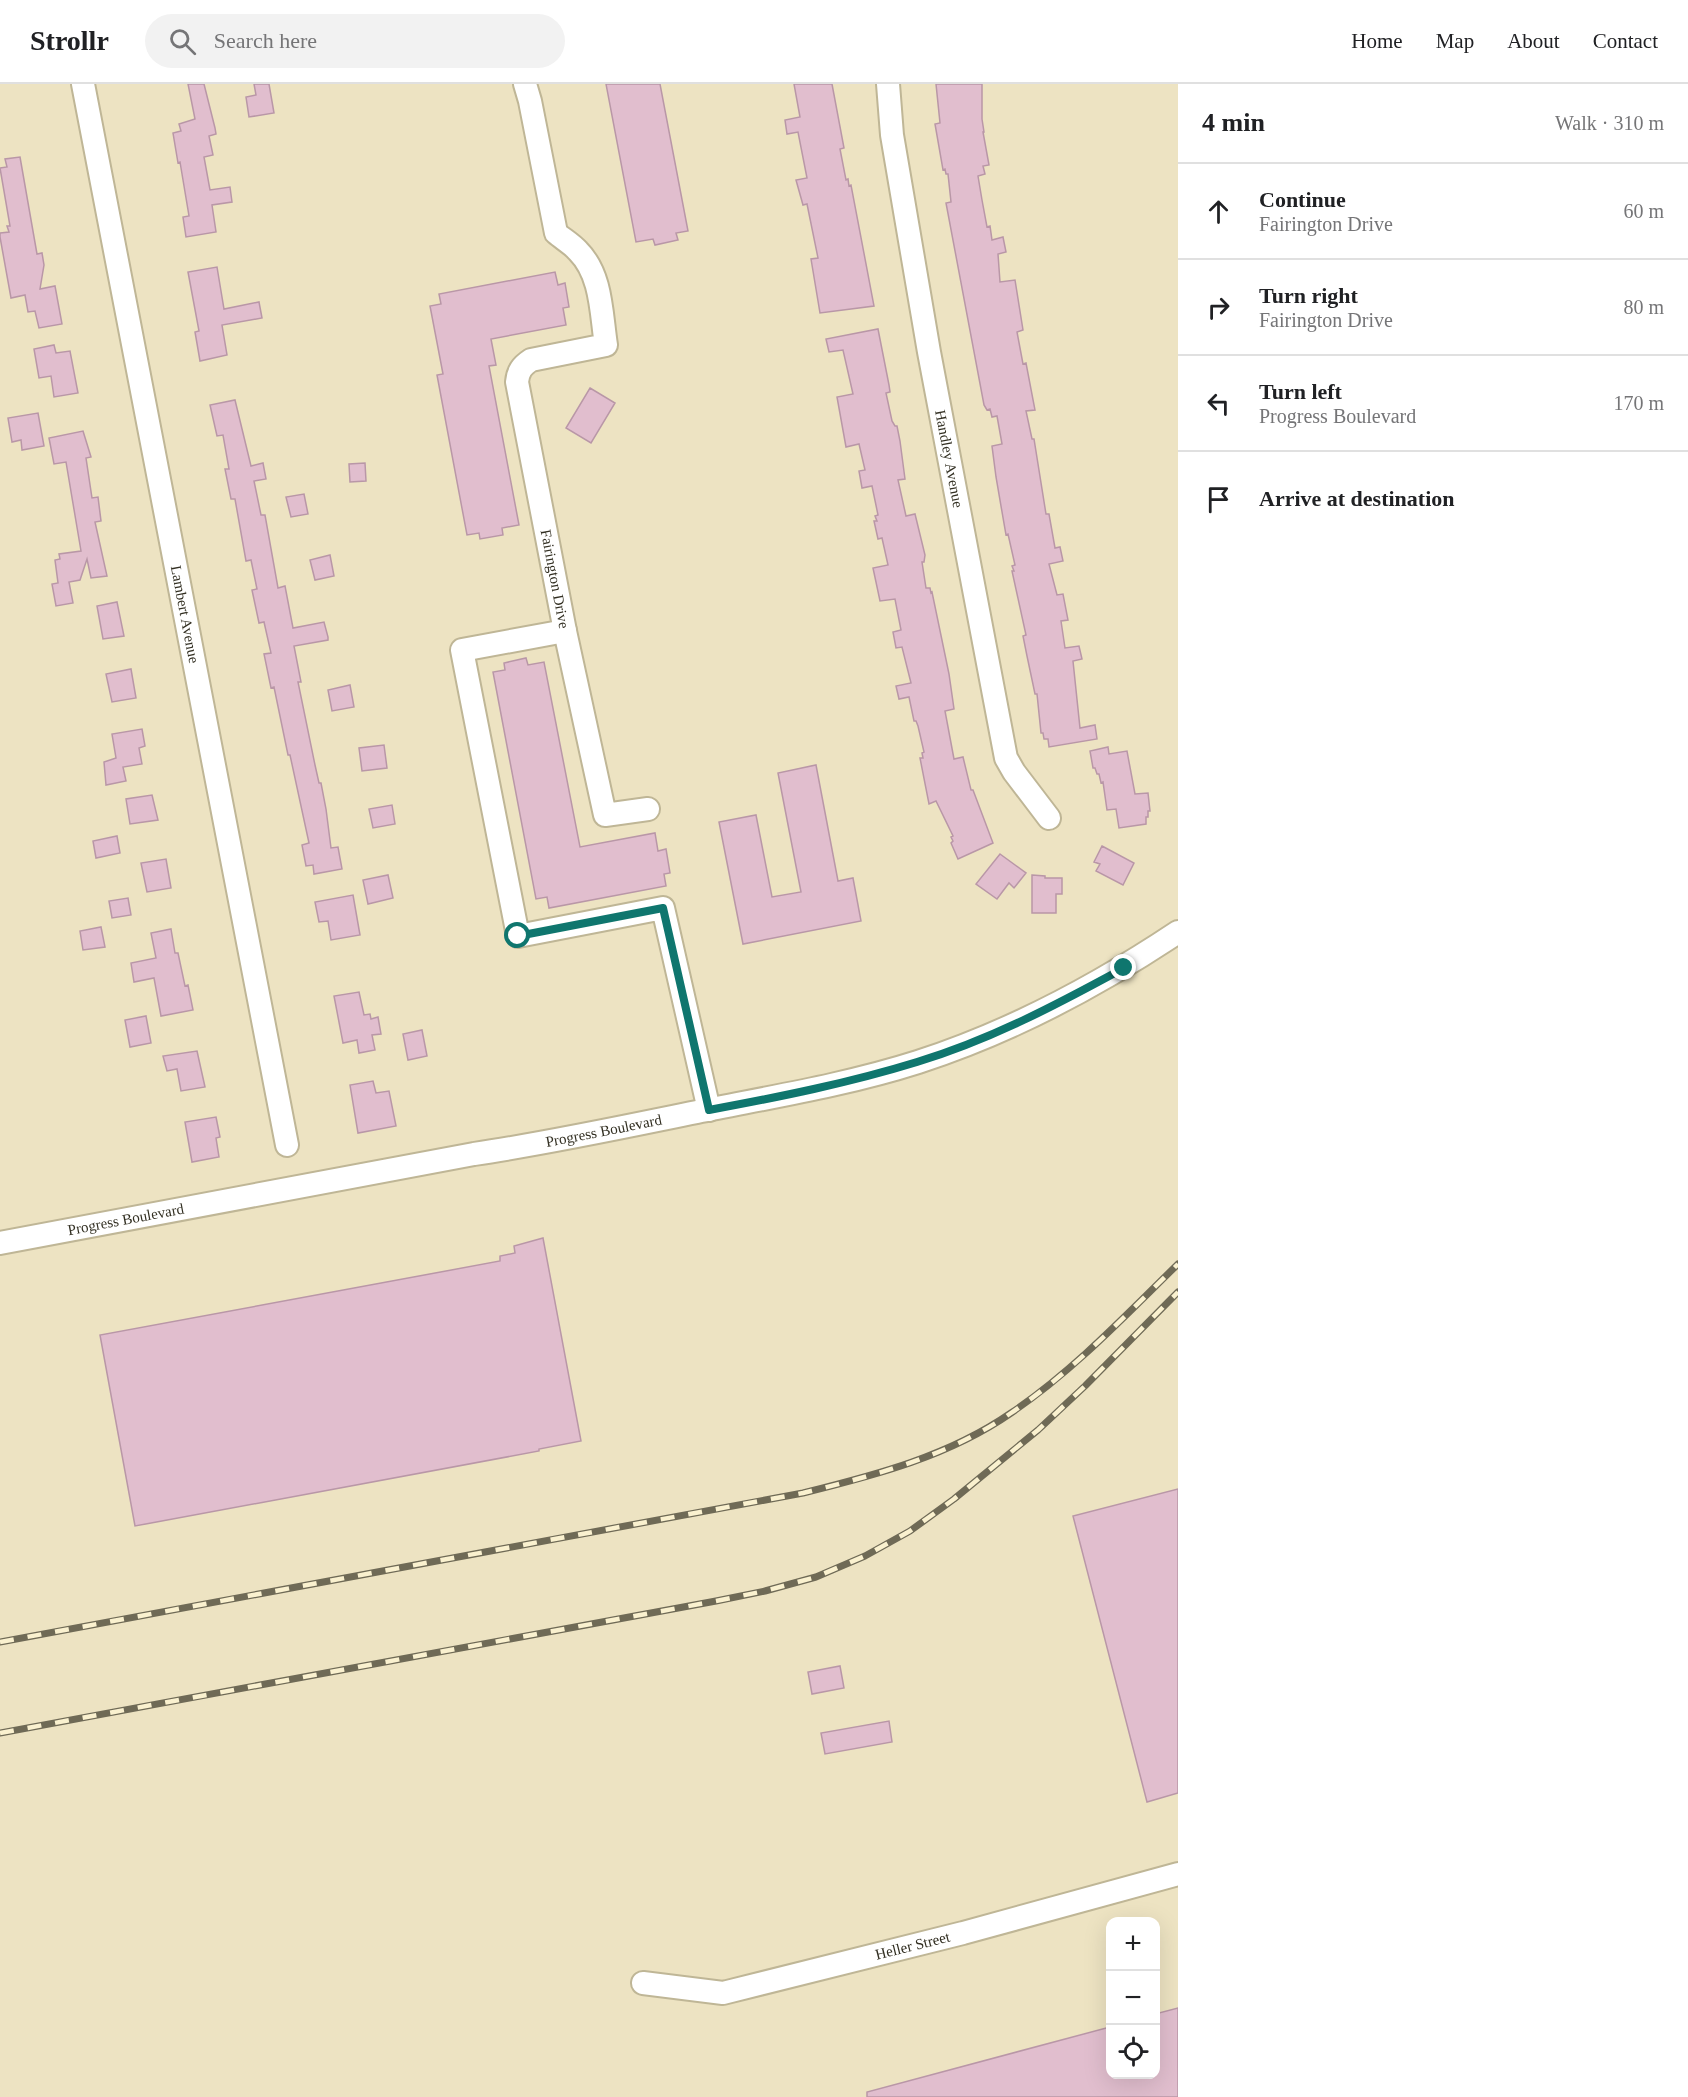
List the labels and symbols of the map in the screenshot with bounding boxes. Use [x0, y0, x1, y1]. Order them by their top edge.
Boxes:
street label: Handley Avenue [932, 408, 966, 509]
street label: Fairington Drive [538, 528, 572, 630]
street label: Lambert Avenue [168, 564, 202, 665]
route start [504, 922, 530, 948]
route end [1110, 954, 1136, 980]
street label: Progress Boulevard [544, 1111, 664, 1150]
street label: Progress Boulevard [66, 1201, 186, 1238]
street label: Heller Street [874, 1928, 952, 1963]

